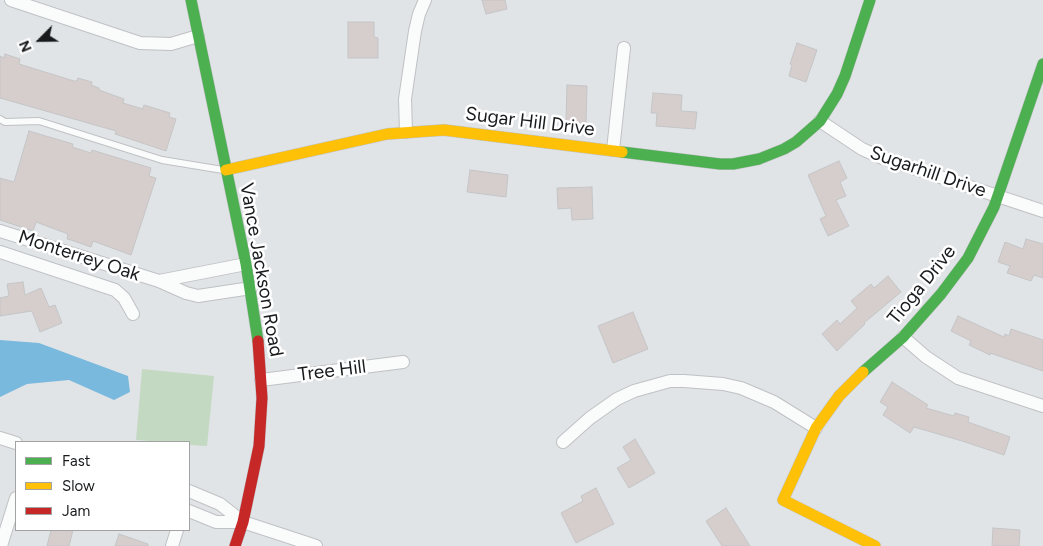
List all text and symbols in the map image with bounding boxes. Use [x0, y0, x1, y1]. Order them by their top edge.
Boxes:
north arrow [15, 15, 65, 65]
text: N [16, 38, 36, 54]
street label: Sugar Hill Drive [464, 103, 596, 141]
street label: Sugarhill Drive [867, 141, 989, 203]
street label: Vance Jackson Road [234, 181, 288, 359]
street label: Monterrey Oak [15, 226, 143, 286]
street label: Tioga Drive [883, 241, 961, 329]
street label: Tree Hill [297, 356, 367, 386]
legend [15, 441, 190, 531]
text: Fast [62, 452, 90, 470]
text: Slow [62, 477, 95, 495]
text: Jam [62, 502, 90, 520]

